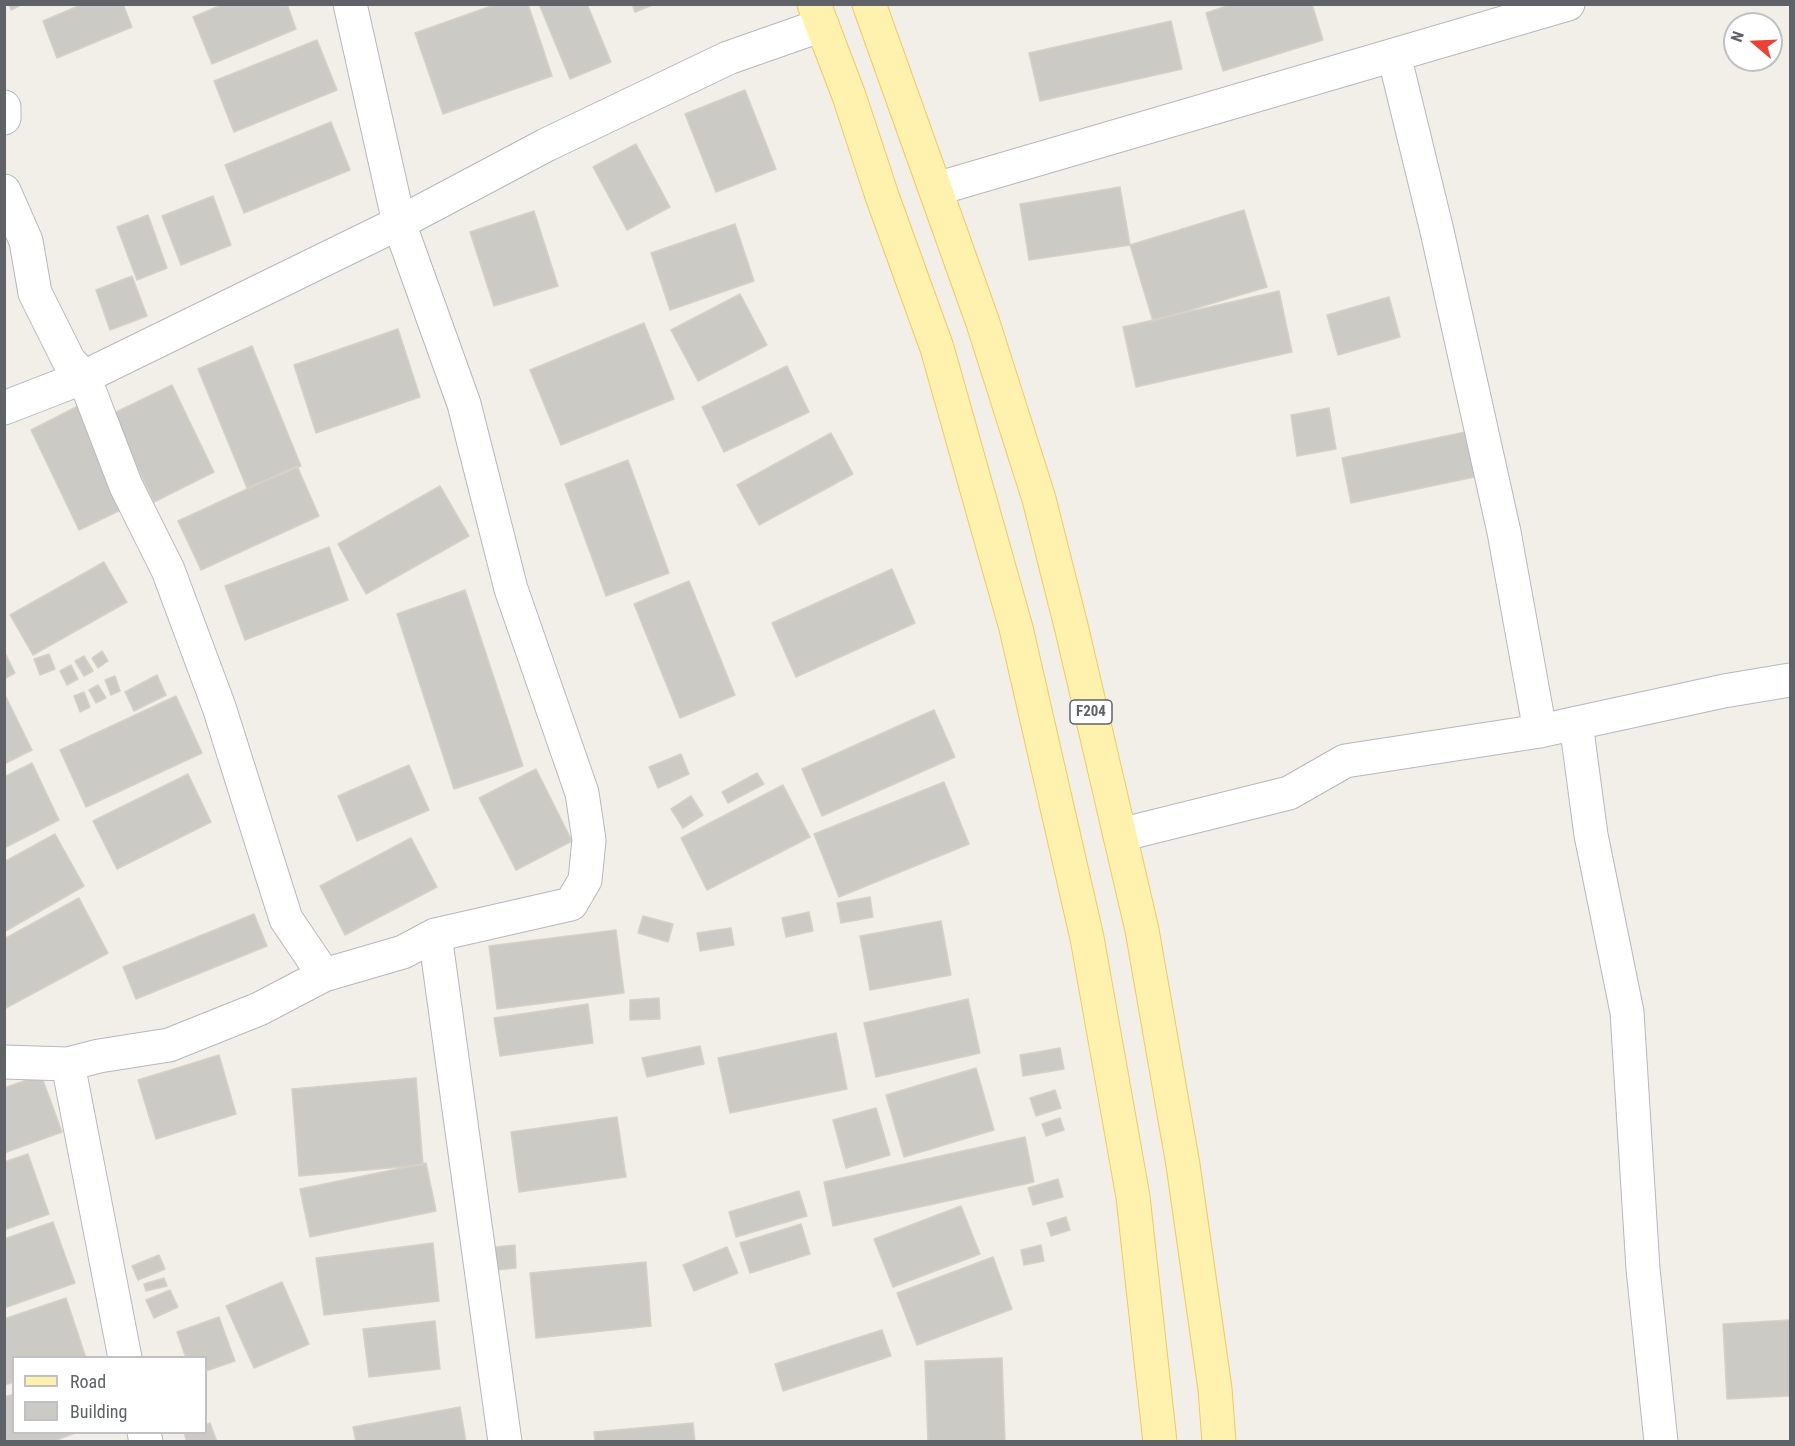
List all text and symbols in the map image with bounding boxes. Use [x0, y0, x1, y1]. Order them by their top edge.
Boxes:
north arrow [1723, 12, 1783, 72]
text: N [1727, 29, 1748, 44]
road number: F204 [1070, 700, 1112, 724]
legend [12, 1356, 207, 1434]
text: Road [70, 1371, 106, 1392]
text: Building [70, 1401, 127, 1422]

